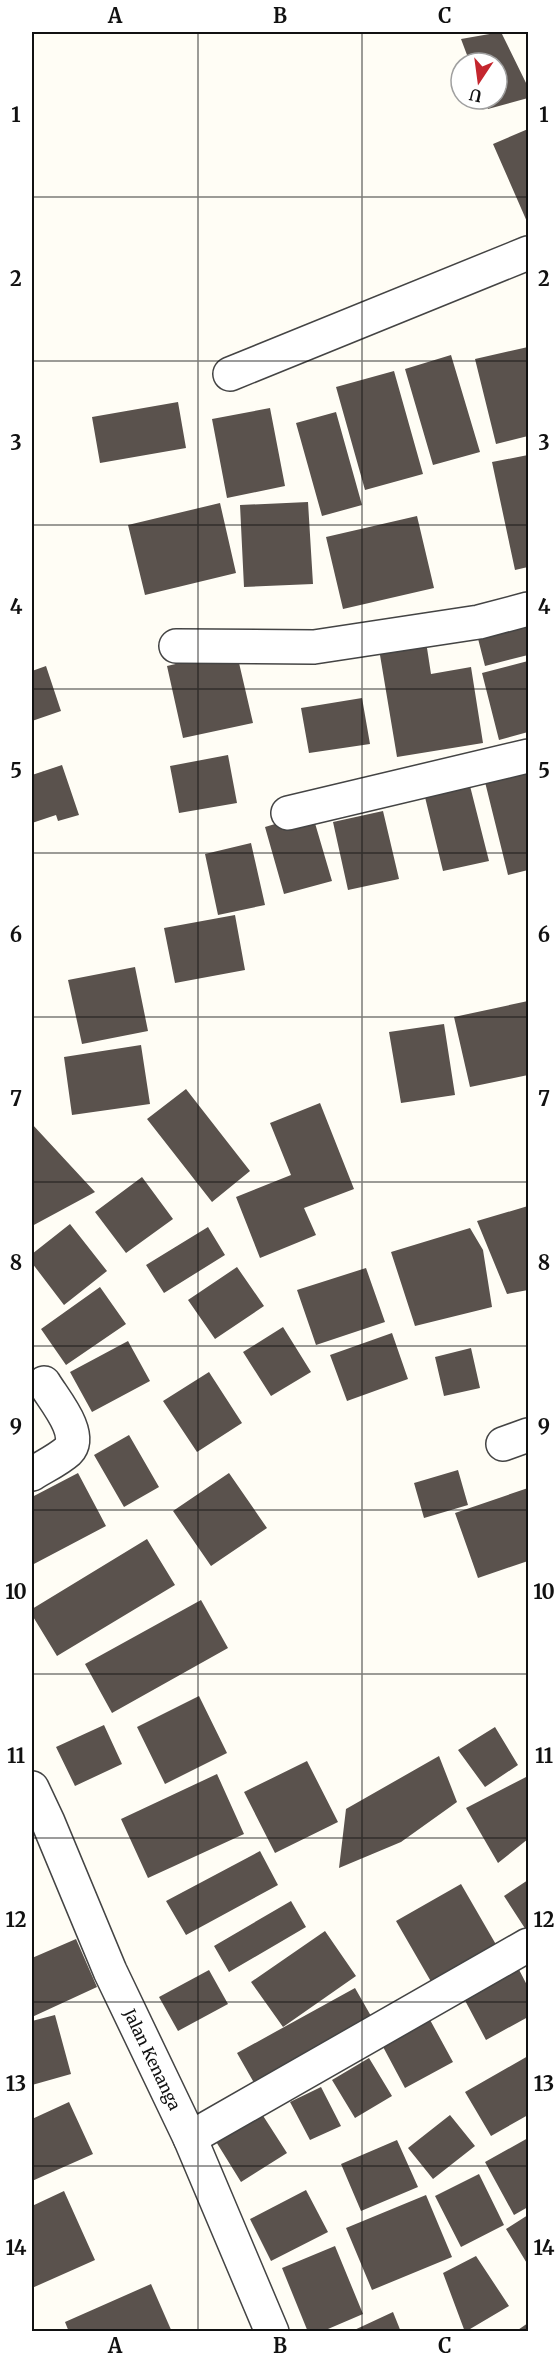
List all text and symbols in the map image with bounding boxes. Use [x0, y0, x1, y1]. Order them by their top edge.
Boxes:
text: A [107, 3, 123, 28]
text: B [273, 3, 287, 28]
text: C [438, 3, 452, 28]
north arrow [449, 51, 509, 111]
text: U [467, 85, 484, 107]
text: 1 [11, 102, 21, 127]
text: 1 [539, 102, 549, 127]
text: 2 [10, 266, 22, 291]
text: 2 [538, 266, 550, 291]
text: 3 [10, 430, 22, 455]
text: 3 [538, 430, 550, 455]
text: 4 [10, 594, 23, 619]
text: 4 [538, 594, 551, 619]
text: 5 [10, 758, 22, 783]
text: 5 [538, 758, 550, 783]
text: 6 [10, 922, 22, 947]
text: 6 [538, 922, 550, 947]
text: 7 [10, 1086, 22, 1111]
text: 7 [538, 1086, 550, 1111]
text: 8 [10, 1250, 22, 1275]
text: 8 [538, 1250, 550, 1275]
text: 9 [10, 1414, 22, 1439]
text: 9 [538, 1414, 550, 1439]
text: 10 [5, 1579, 27, 1604]
text: 10 [533, 1579, 555, 1604]
text: 11 [7, 1743, 25, 1768]
text: 11 [535, 1743, 553, 1768]
text: 12 [6, 1907, 27, 1932]
text: 12 [534, 1907, 555, 1932]
street label: Jalan Kenanga [119, 2005, 185, 2114]
text: 13 [6, 2071, 26, 2096]
text: 13 [534, 2071, 554, 2096]
text: 14 [6, 2235, 27, 2260]
text: 14 [534, 2235, 555, 2260]
text: A [107, 2333, 123, 2358]
text: B [273, 2333, 287, 2358]
text: C [438, 2333, 452, 2358]

